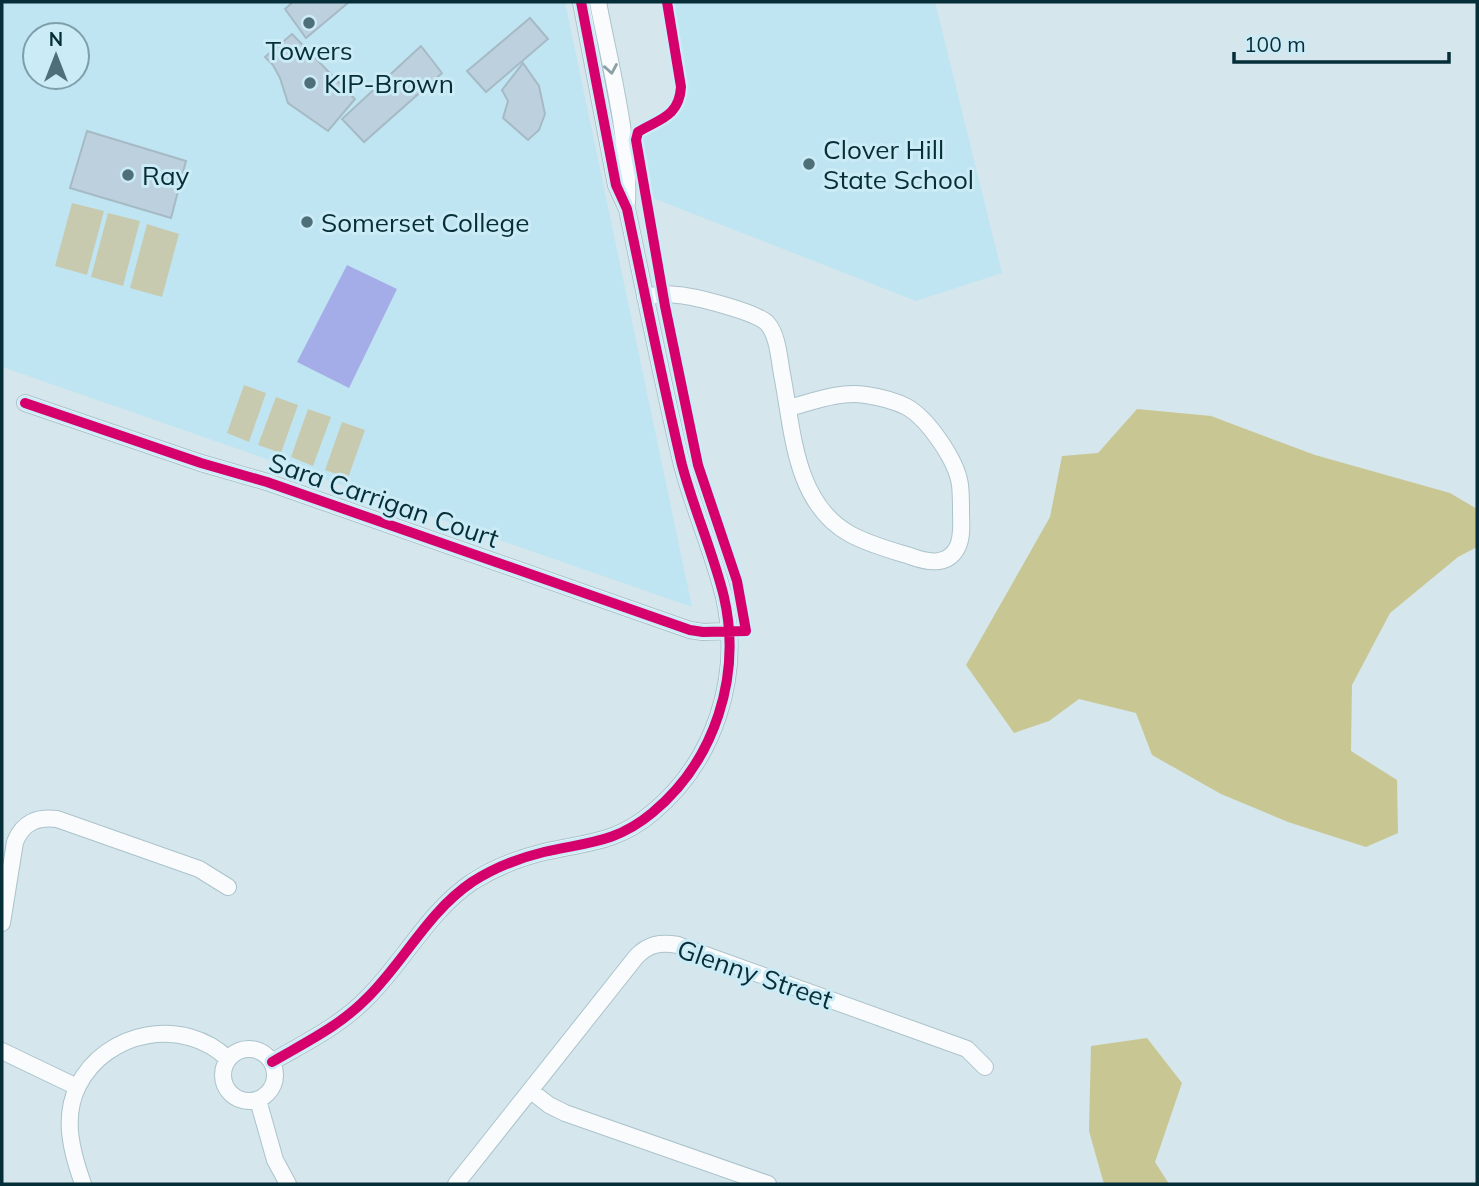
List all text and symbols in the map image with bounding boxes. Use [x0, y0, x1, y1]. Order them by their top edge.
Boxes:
marker: Towers [301, 15, 317, 31]
north arrow [21, 21, 91, 91]
scale bar [1234, 21, 1449, 65]
text: N [49, 27, 63, 51]
text: 100 m [1244, 31, 1306, 57]
place label: Towers [265, 34, 353, 67]
one-way arrow [602, 63, 617, 75]
place label: KIP-Brown [324, 67, 454, 100]
marker: KIP-Brown [302, 75, 318, 91]
place label: Clover Hill State School [823, 133, 974, 196]
marker: Clover Hill State School [801, 156, 817, 172]
place label: Ray [142, 159, 189, 192]
marker: Ray [120, 167, 136, 183]
place label: Somerset College [321, 206, 529, 239]
marker: Somerset College [299, 214, 315, 230]
street label: Sara Carrigan Court [265, 445, 503, 555]
street label: Glenny Street [673, 932, 837, 1016]

